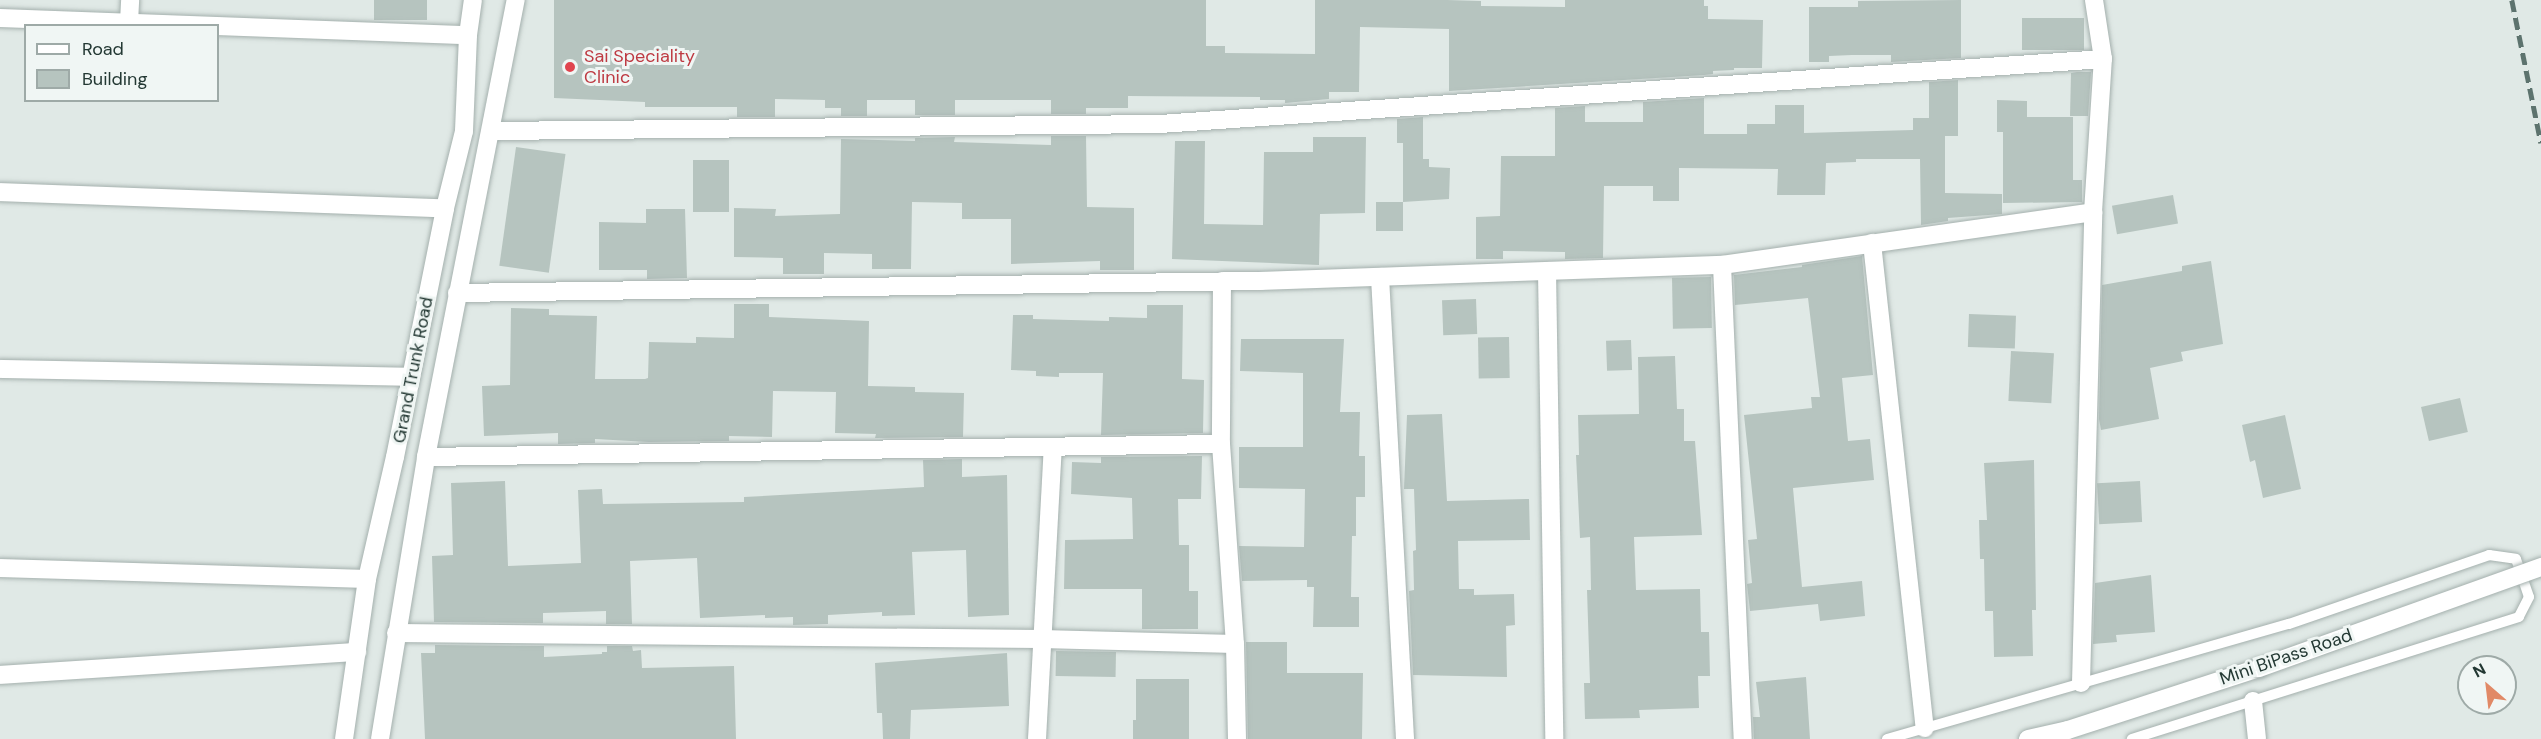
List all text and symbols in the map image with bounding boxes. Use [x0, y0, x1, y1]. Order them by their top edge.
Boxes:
legend [24, 24, 219, 102]
text: Road [82, 37, 124, 61]
place label: Sai Speciality Clinic [584, 46, 695, 88]
marker: Sai Speciality Clinic [561, 58, 579, 76]
text: Building [82, 67, 147, 91]
street label: Grand Trunk Road [388, 295, 438, 445]
street label: Mini BiPass Road [2217, 624, 2355, 690]
north arrow [2457, 655, 2517, 715]
text: N [2469, 658, 2489, 682]

